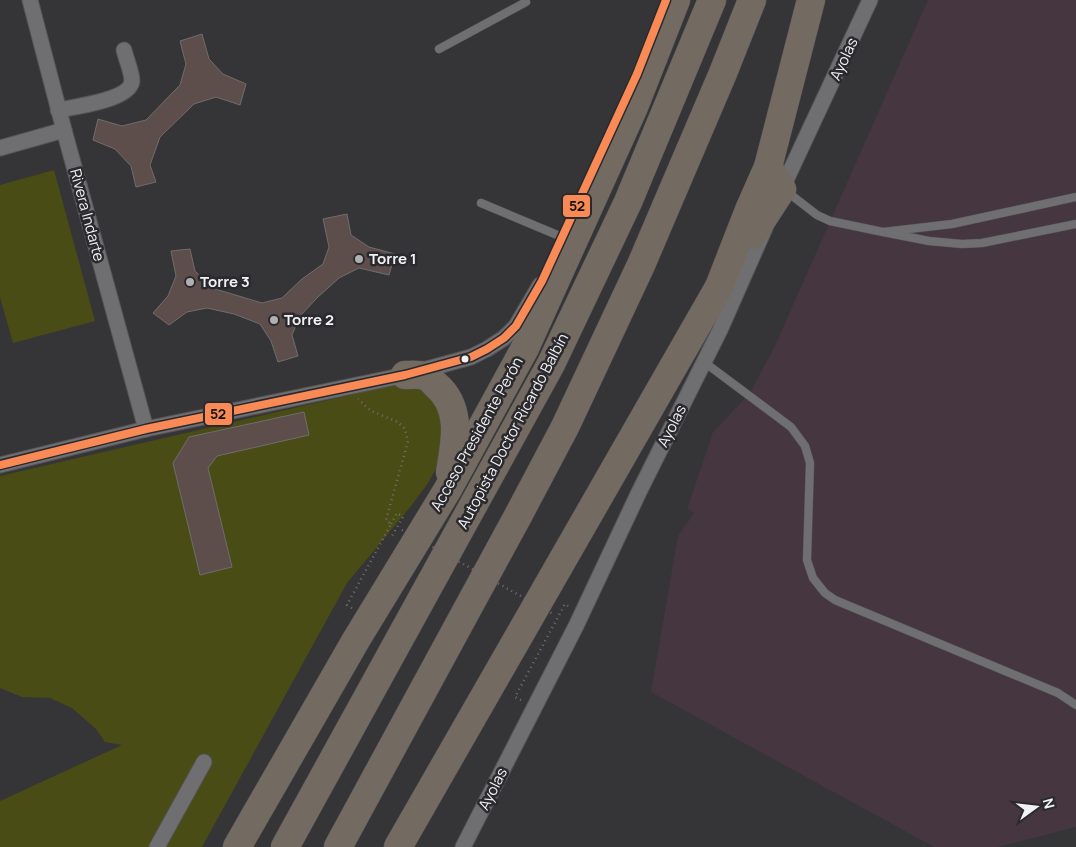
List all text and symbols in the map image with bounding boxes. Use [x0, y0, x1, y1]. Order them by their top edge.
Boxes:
street label: Ayolas [825, 34, 863, 84]
street label: Rivera Indarte [65, 166, 110, 264]
line badge: 52 [562, 194, 591, 218]
text: 52 [569, 196, 585, 215]
place label: Torre 1 [369, 248, 417, 269]
marker: Torre 1 [353, 253, 365, 265]
place label: Torre 3 [200, 271, 250, 292]
marker: Torre 3 [184, 276, 196, 288]
place label: Torre 2 [284, 309, 334, 330]
marker: Torre 2 [268, 314, 280, 326]
street label: Autopista Doctor Ricardo Balbín [452, 329, 573, 532]
street label: Acceso Presidente Perón [425, 353, 528, 515]
unlabelled marker [460, 354, 470, 364]
street label: Ayolas [652, 401, 691, 451]
line badge: 52 [204, 402, 233, 426]
text: 52 [210, 404, 226, 423]
street label: Ayolas [473, 764, 512, 814]
north arrow [1011, 782, 1061, 832]
text: N [1039, 796, 1060, 811]

